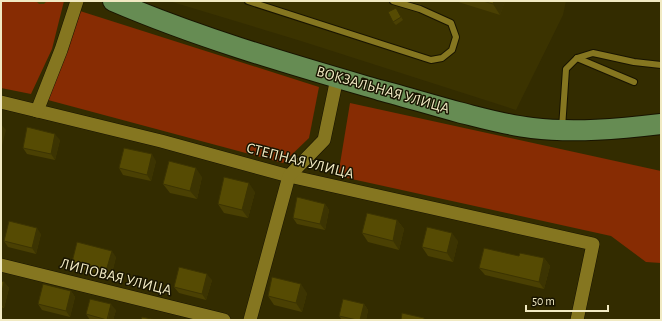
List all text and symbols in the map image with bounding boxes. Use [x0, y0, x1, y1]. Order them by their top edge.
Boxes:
street label: ВОКЗАЛЬНАЯ УЛИЦА [315, 64, 452, 116]
street label: СТЕПНАЯ УЛИЦА [245, 140, 356, 182]
street label: ЛИПОВАЯ УЛИЦА [59, 256, 173, 298]
scale bar [526, 287, 608, 313]
text: 50 m [532, 295, 555, 307]

